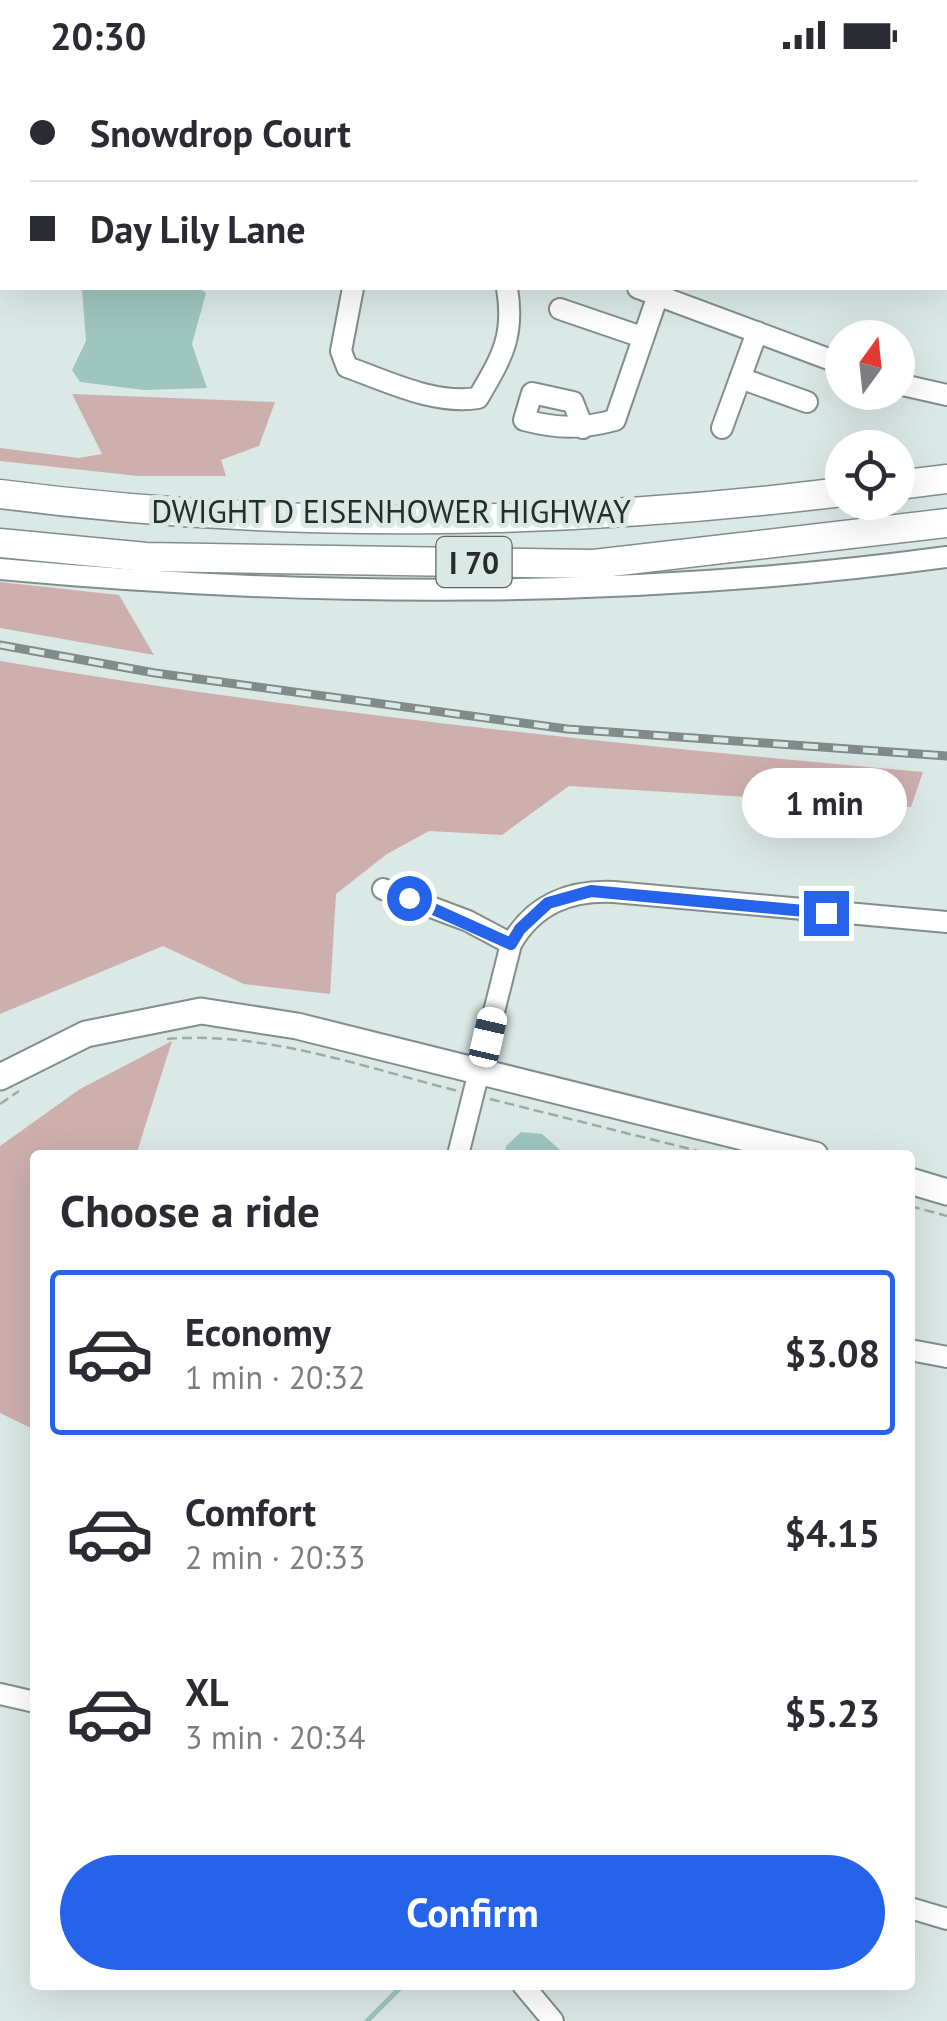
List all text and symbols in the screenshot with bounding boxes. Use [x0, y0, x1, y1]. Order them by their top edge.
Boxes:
text: 20:30 [50, 11, 146, 60]
text: Snowdrop Court [90, 108, 351, 157]
text: Day Lily Lane [90, 204, 306, 253]
north arrow [825, 320, 915, 410]
map controls [825, 320, 915, 520]
button: locate [825, 430, 915, 520]
street label: DWIGHT D EISENHOWER HIGHWAY [151, 490, 631, 532]
road number: I 70 [436, 537, 512, 587]
callout: 1 min [744, 768, 908, 838]
text: 1 min [785, 782, 864, 824]
route start [387, 876, 432, 921]
route end [804, 891, 849, 936]
car [467, 1004, 509, 1070]
text: Choose a ride [60, 1181, 320, 1239]
text: Economy [185, 1307, 331, 1356]
icon: car [65, 1308, 155, 1398]
text: $3.08 [784, 1328, 880, 1377]
text: 1 min · 20:32 [185, 1356, 365, 1398]
text: Comfort [185, 1487, 316, 1536]
icon: car [65, 1488, 155, 1578]
text: $4.15 [784, 1508, 880, 1557]
text: 2 min · 20:33 [185, 1536, 365, 1578]
text: XL [185, 1667, 229, 1716]
icon: car [65, 1668, 155, 1758]
text: $5.23 [784, 1688, 880, 1737]
text: 3 min · 20:34 [185, 1716, 365, 1758]
button: Confirm [60, 1855, 885, 1970]

